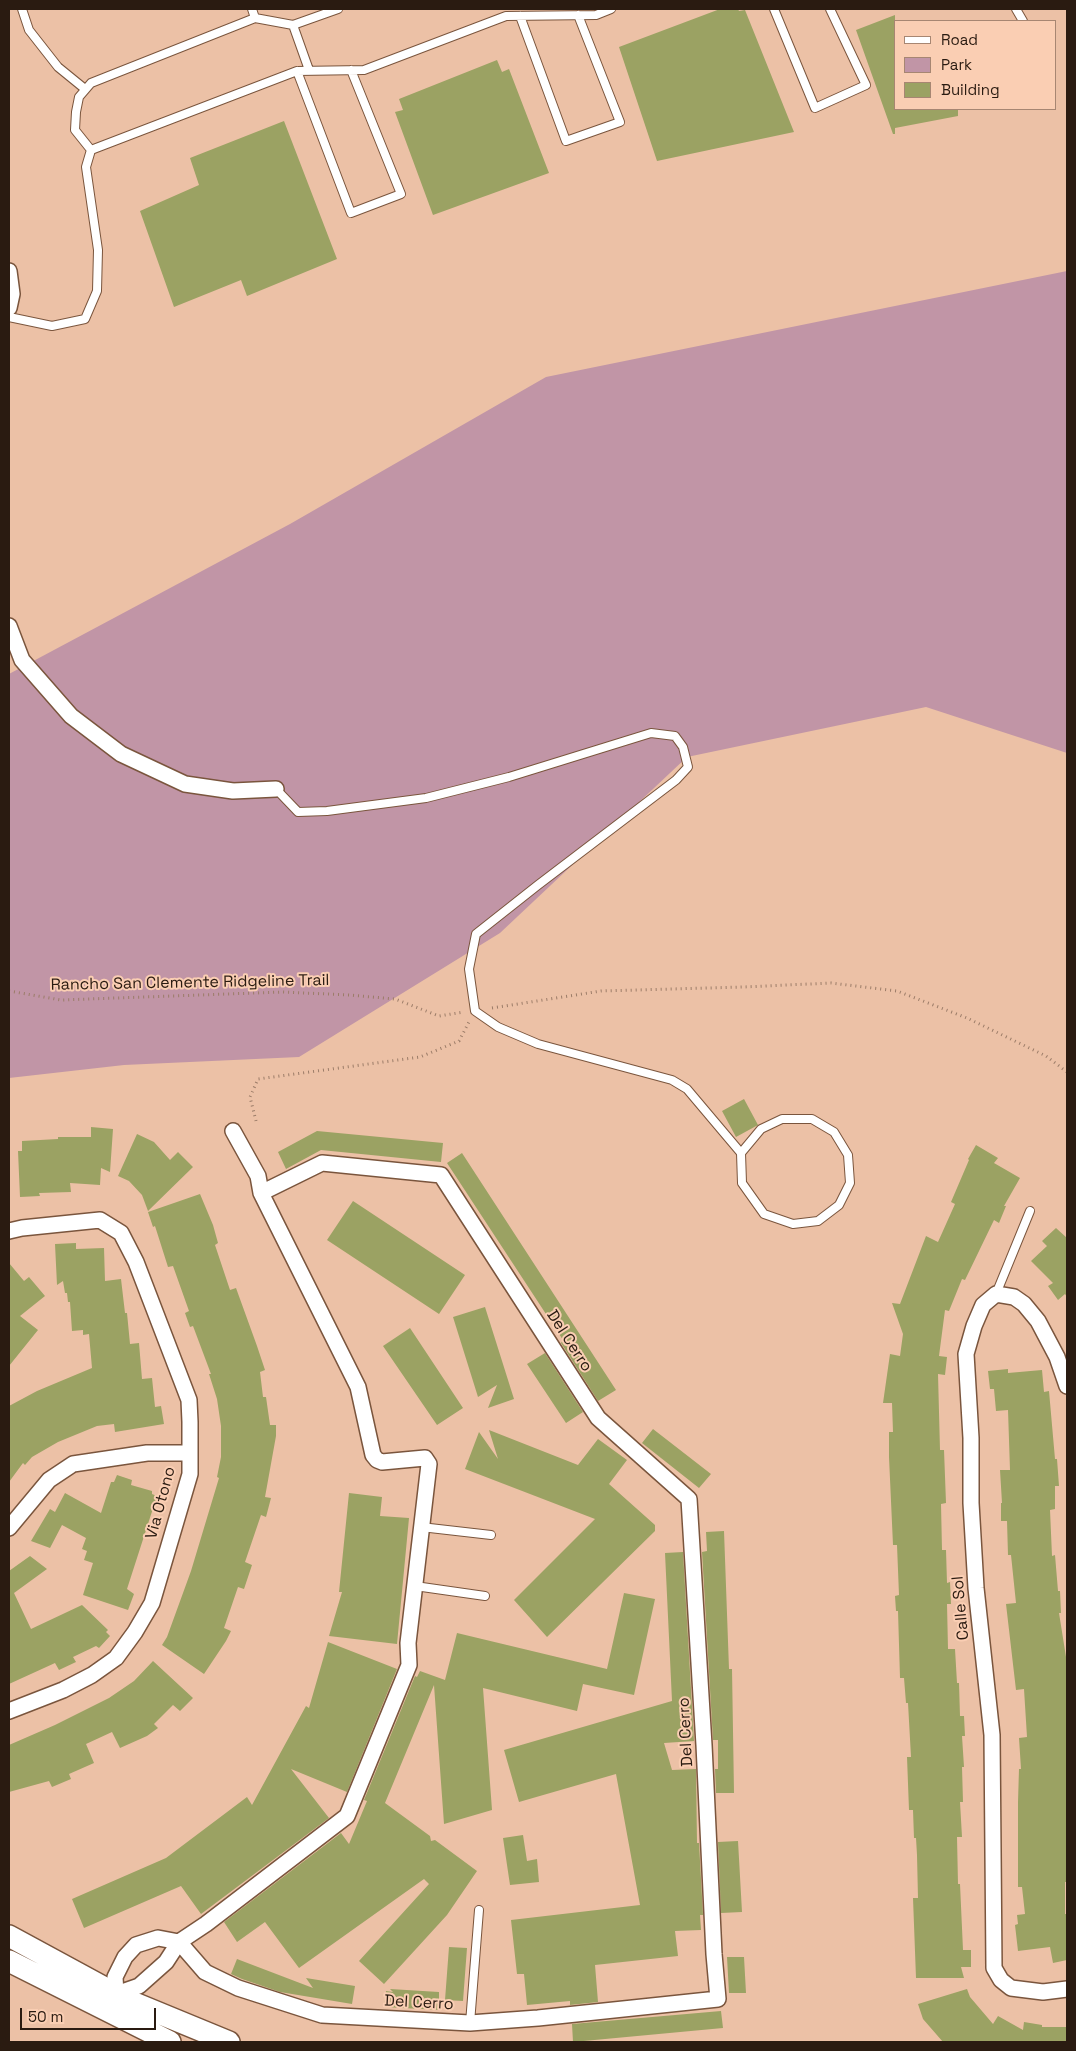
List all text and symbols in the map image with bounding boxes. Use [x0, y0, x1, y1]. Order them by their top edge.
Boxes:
legend [894, 20, 1056, 110]
text: Road [941, 30, 978, 49]
text: Park [941, 55, 972, 74]
text: Building [941, 80, 1000, 99]
street label: Rancho San Clemente Ridgeline Trail [50, 971, 330, 995]
street label: Del Cerro [542, 1307, 596, 1375]
street label: Via Otono [142, 1465, 180, 1541]
street label: Calle Sol [949, 1575, 973, 1641]
street label: Del Cerro [675, 1697, 697, 1767]
street label: Del Cerro [384, 1992, 454, 2014]
scale bar [22, 1998, 159, 2030]
text: 50 m [28, 2007, 63, 2026]

